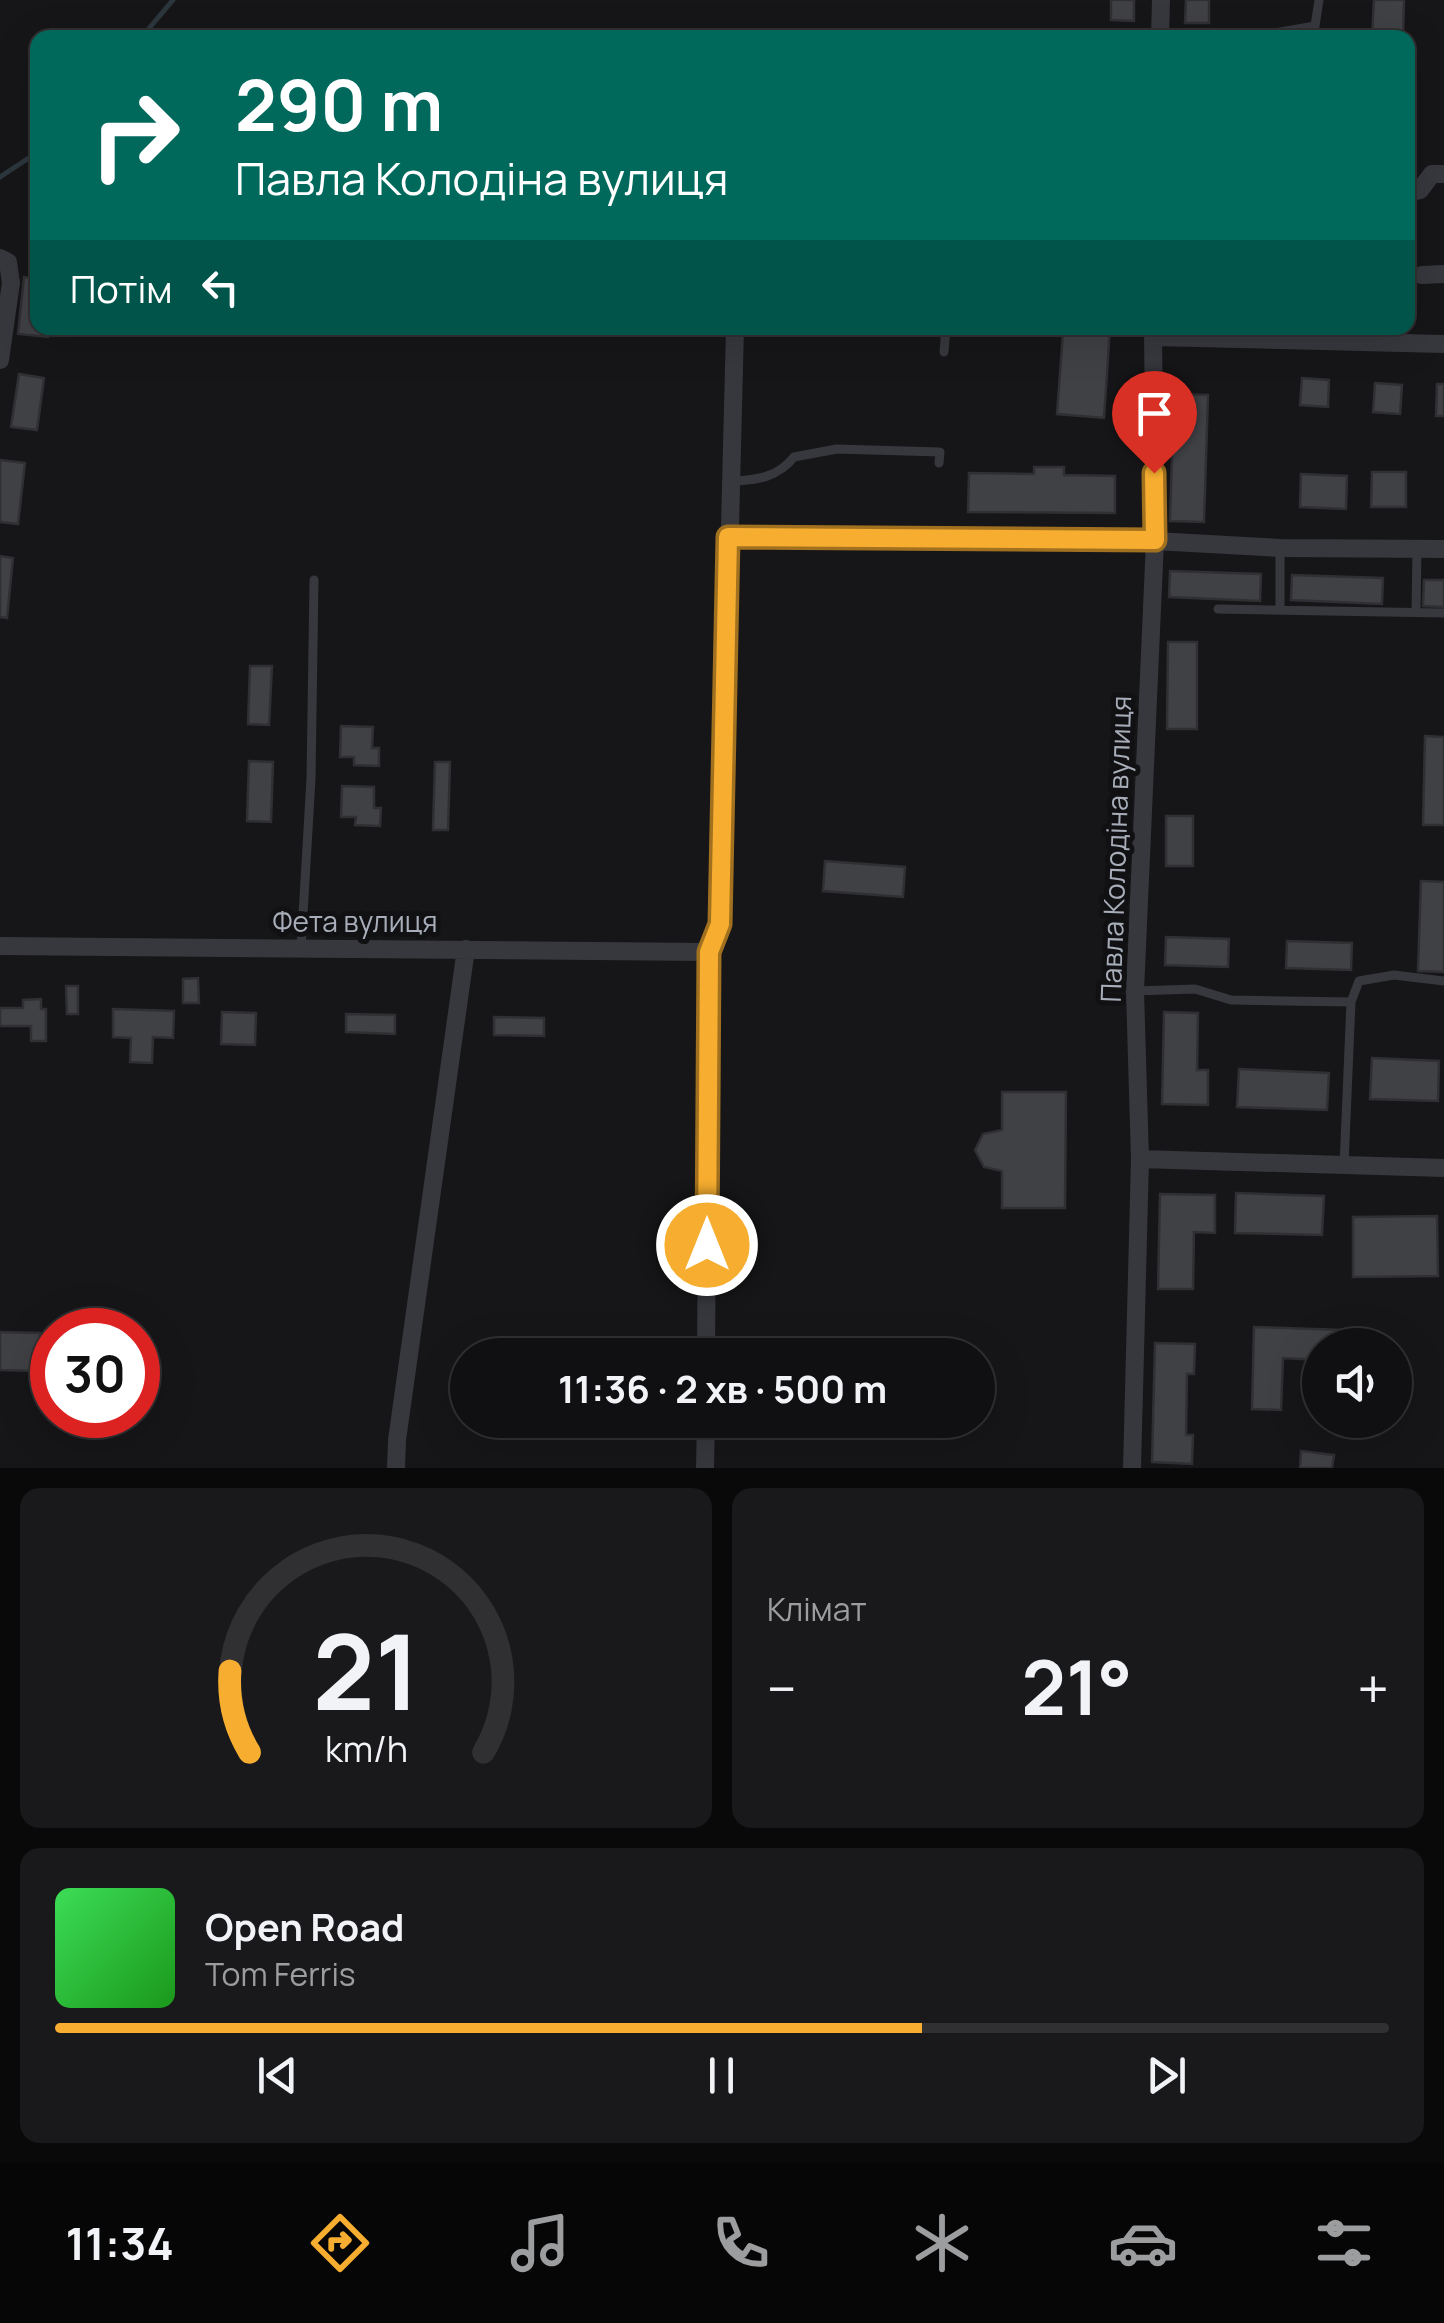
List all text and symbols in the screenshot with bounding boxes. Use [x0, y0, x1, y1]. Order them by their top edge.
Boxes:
text: 290 m [235, 56, 443, 152]
icon: right [70, 70, 200, 200]
text: Павла Колодіна вулиця [235, 147, 728, 209]
icon: left [193, 260, 248, 315]
text: Потім [70, 262, 173, 314]
pin [1112, 371, 1197, 474]
icon: arrive [1127, 386, 1182, 441]
street label: Павла Колодіна вулиця [1091, 695, 1139, 1003]
street label: Фета вулиця [273, 902, 437, 940]
position arrow [655, 1193, 759, 1297]
speed limit sign: 30 [30, 1308, 160, 1438]
map controls [1302, 1328, 1412, 1438]
button: sound [1302, 1328, 1412, 1438]
text: 11:36 · 2 хв · 500 m [558, 1362, 887, 1414]
text: Клімат [767, 1587, 867, 1631]
text: 21 [312, 1599, 420, 1741]
text: 21° [1021, 1635, 1133, 1738]
text: − [767, 1650, 797, 1726]
text: + [1357, 1650, 1389, 1726]
text: km/h [324, 1724, 408, 1773]
text: Open Road [205, 1900, 404, 1952]
text: Tom Ferris [205, 1952, 356, 1996]
icon: previous [250, 2048, 305, 2103]
icon: pause [694, 2048, 749, 2103]
icon: next [1139, 2048, 1194, 2103]
icon: directions [305, 2208, 375, 2278]
icon: music [505, 2208, 575, 2278]
icon: phone [706, 2208, 776, 2278]
icon: climate [907, 2208, 977, 2278]
icon: car [1108, 2208, 1178, 2278]
icon: filters [1309, 2208, 1379, 2278]
text: 11:34 [65, 2212, 174, 2274]

